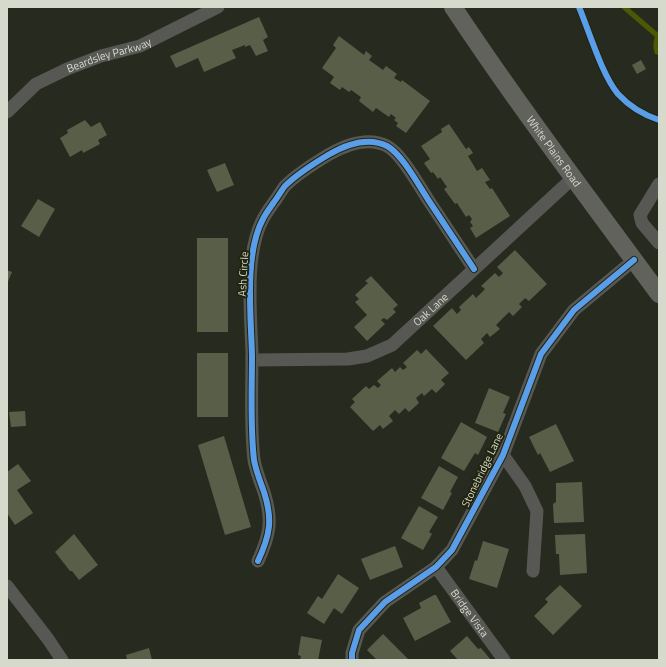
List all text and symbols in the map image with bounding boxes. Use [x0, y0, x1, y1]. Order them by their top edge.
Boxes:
street label: Beardsley Parkway [64, 33, 155, 76]
street label: White Plains Road [523, 112, 585, 190]
street label: Ash Circle [234, 251, 252, 297]
street label: Oak Lane [409, 289, 452, 330]
street label: Stonebridge Lane [457, 430, 507, 510]
street label: Bridge Vista [447, 586, 493, 641]

